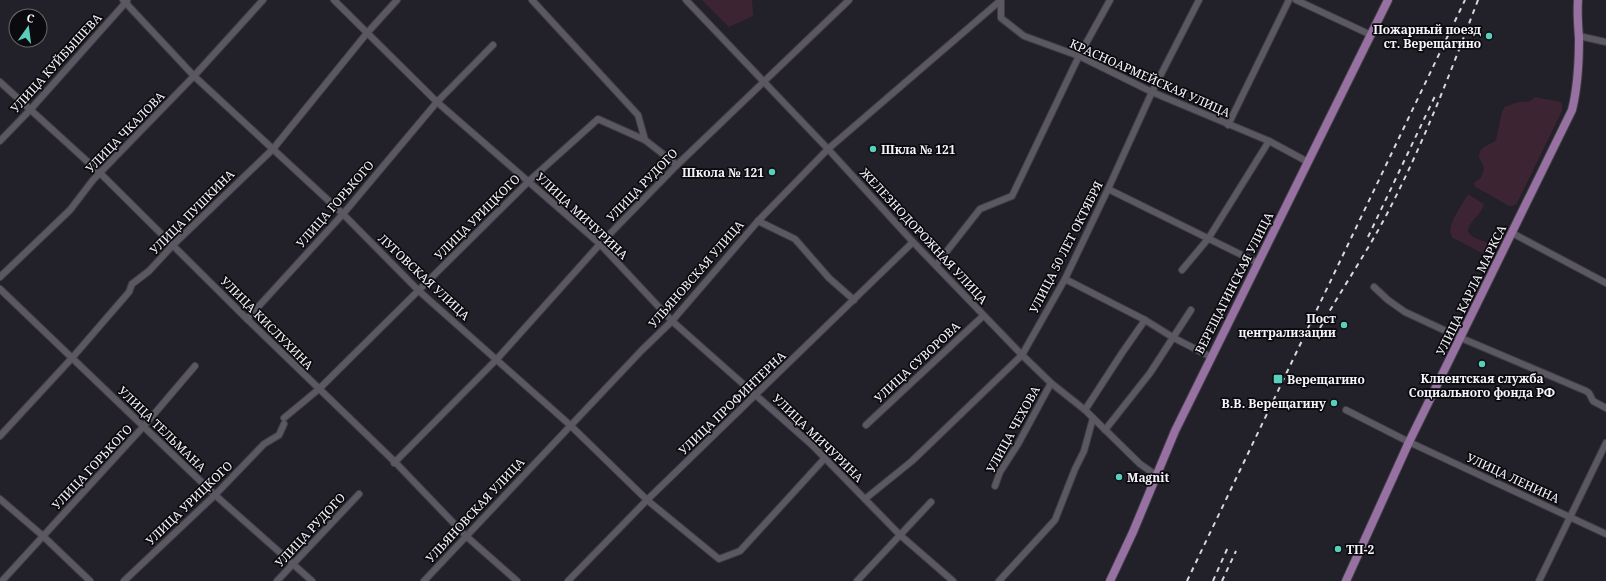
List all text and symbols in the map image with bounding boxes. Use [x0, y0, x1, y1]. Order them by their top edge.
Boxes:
north arrow [8, 8, 48, 48]
street label: УЛИЦА КУЙБЫШЕВА [7, 9, 106, 116]
text: С [25, 10, 36, 26]
place label: Пожарный поезд ст. Верещагино [1373, 21, 1481, 52]
marker: Пожарный поезд ст. Верещагино [1484, 31, 1494, 41]
street label: КРАСНОАРМЕЙСКАЯ УЛИЦА [1067, 35, 1233, 121]
street label: УЛИЦА ЧКАЛОВА [82, 87, 169, 176]
place label: Шкла № 121 [881, 141, 956, 158]
marker: Шкла № 121 [868, 144, 878, 154]
street label: УЛИЦА РУДОГО [603, 145, 681, 225]
street label: УЛИЦА ГОРЬКОГО [292, 157, 378, 251]
place label: Школа № 121 [682, 164, 764, 181]
street label: ЖЕЛЕЗНОДОРОЖНАЯ УЛИЦА [856, 164, 992, 308]
street label: УЛИЦА ПУШКИНА [146, 165, 239, 258]
marker: Школа № 121 [767, 167, 777, 177]
street label: УЛИЦА МИЧУРИНА [532, 169, 632, 264]
street label: УЛИЦА УРИЦКОГО [430, 170, 524, 264]
street label: УЛИЦА 50 ЛЕТ ОКТЯБРЯ [1025, 178, 1107, 316]
street label: ВЕРЕЩАГИНСКАЯ УЛИЦА [1191, 209, 1277, 357]
street label: УЛЬЯНОВСКАЯ УЛИЦА [644, 216, 748, 332]
street label: УЛИЦА КАРЛА МАРКСА [1432, 221, 1510, 358]
street label: ЛУГОВСКАЯ УЛИЦА [374, 230, 474, 324]
street label: УЛИЦА КИСЛУХИНА [217, 273, 318, 374]
place label: Пост централизации [1238, 310, 1336, 341]
street label: УЛИЦА СУВОРОВА [870, 317, 964, 406]
marker: Пост централизации [1339, 320, 1349, 330]
street label: УЛИЦА ПРОФИНТЕРНА [675, 347, 790, 459]
marker: Клиентская служба Социального фонда РФ [1477, 359, 1487, 369]
place label: Клиентская служба Социального фонда РФ [1409, 370, 1555, 401]
place label: Верещагино [1287, 371, 1365, 388]
marker: Верещагино [1272, 373, 1284, 385]
street label: УЛИЦА ТЕЛЬМАНА [114, 382, 210, 476]
street label: УЛИЦА ЧЕХОВА [982, 382, 1044, 476]
street label: УЛИЦА МИЧУРИНА [769, 390, 868, 486]
place label: В.В. Верещагину [1222, 395, 1327, 412]
marker: В.В. Верещагину [1329, 398, 1339, 408]
street label: УЛИЦА ГОРЬКОГО [48, 421, 136, 513]
street label: УЛИЦА ЛЕНИНА [1464, 449, 1563, 507]
street label: УЛЬЯНОВСКАЯ УЛИЦА [422, 453, 529, 566]
street label: УЛИЦА УРИЦКОГО [142, 457, 236, 549]
place label: Magnit [1127, 469, 1170, 486]
marker: Magnit [1114, 472, 1124, 482]
street label: УЛИЦА РУДОГО [271, 489, 349, 571]
place label: ТП-2 [1346, 541, 1374, 558]
marker: ТП-2 [1333, 544, 1343, 554]

